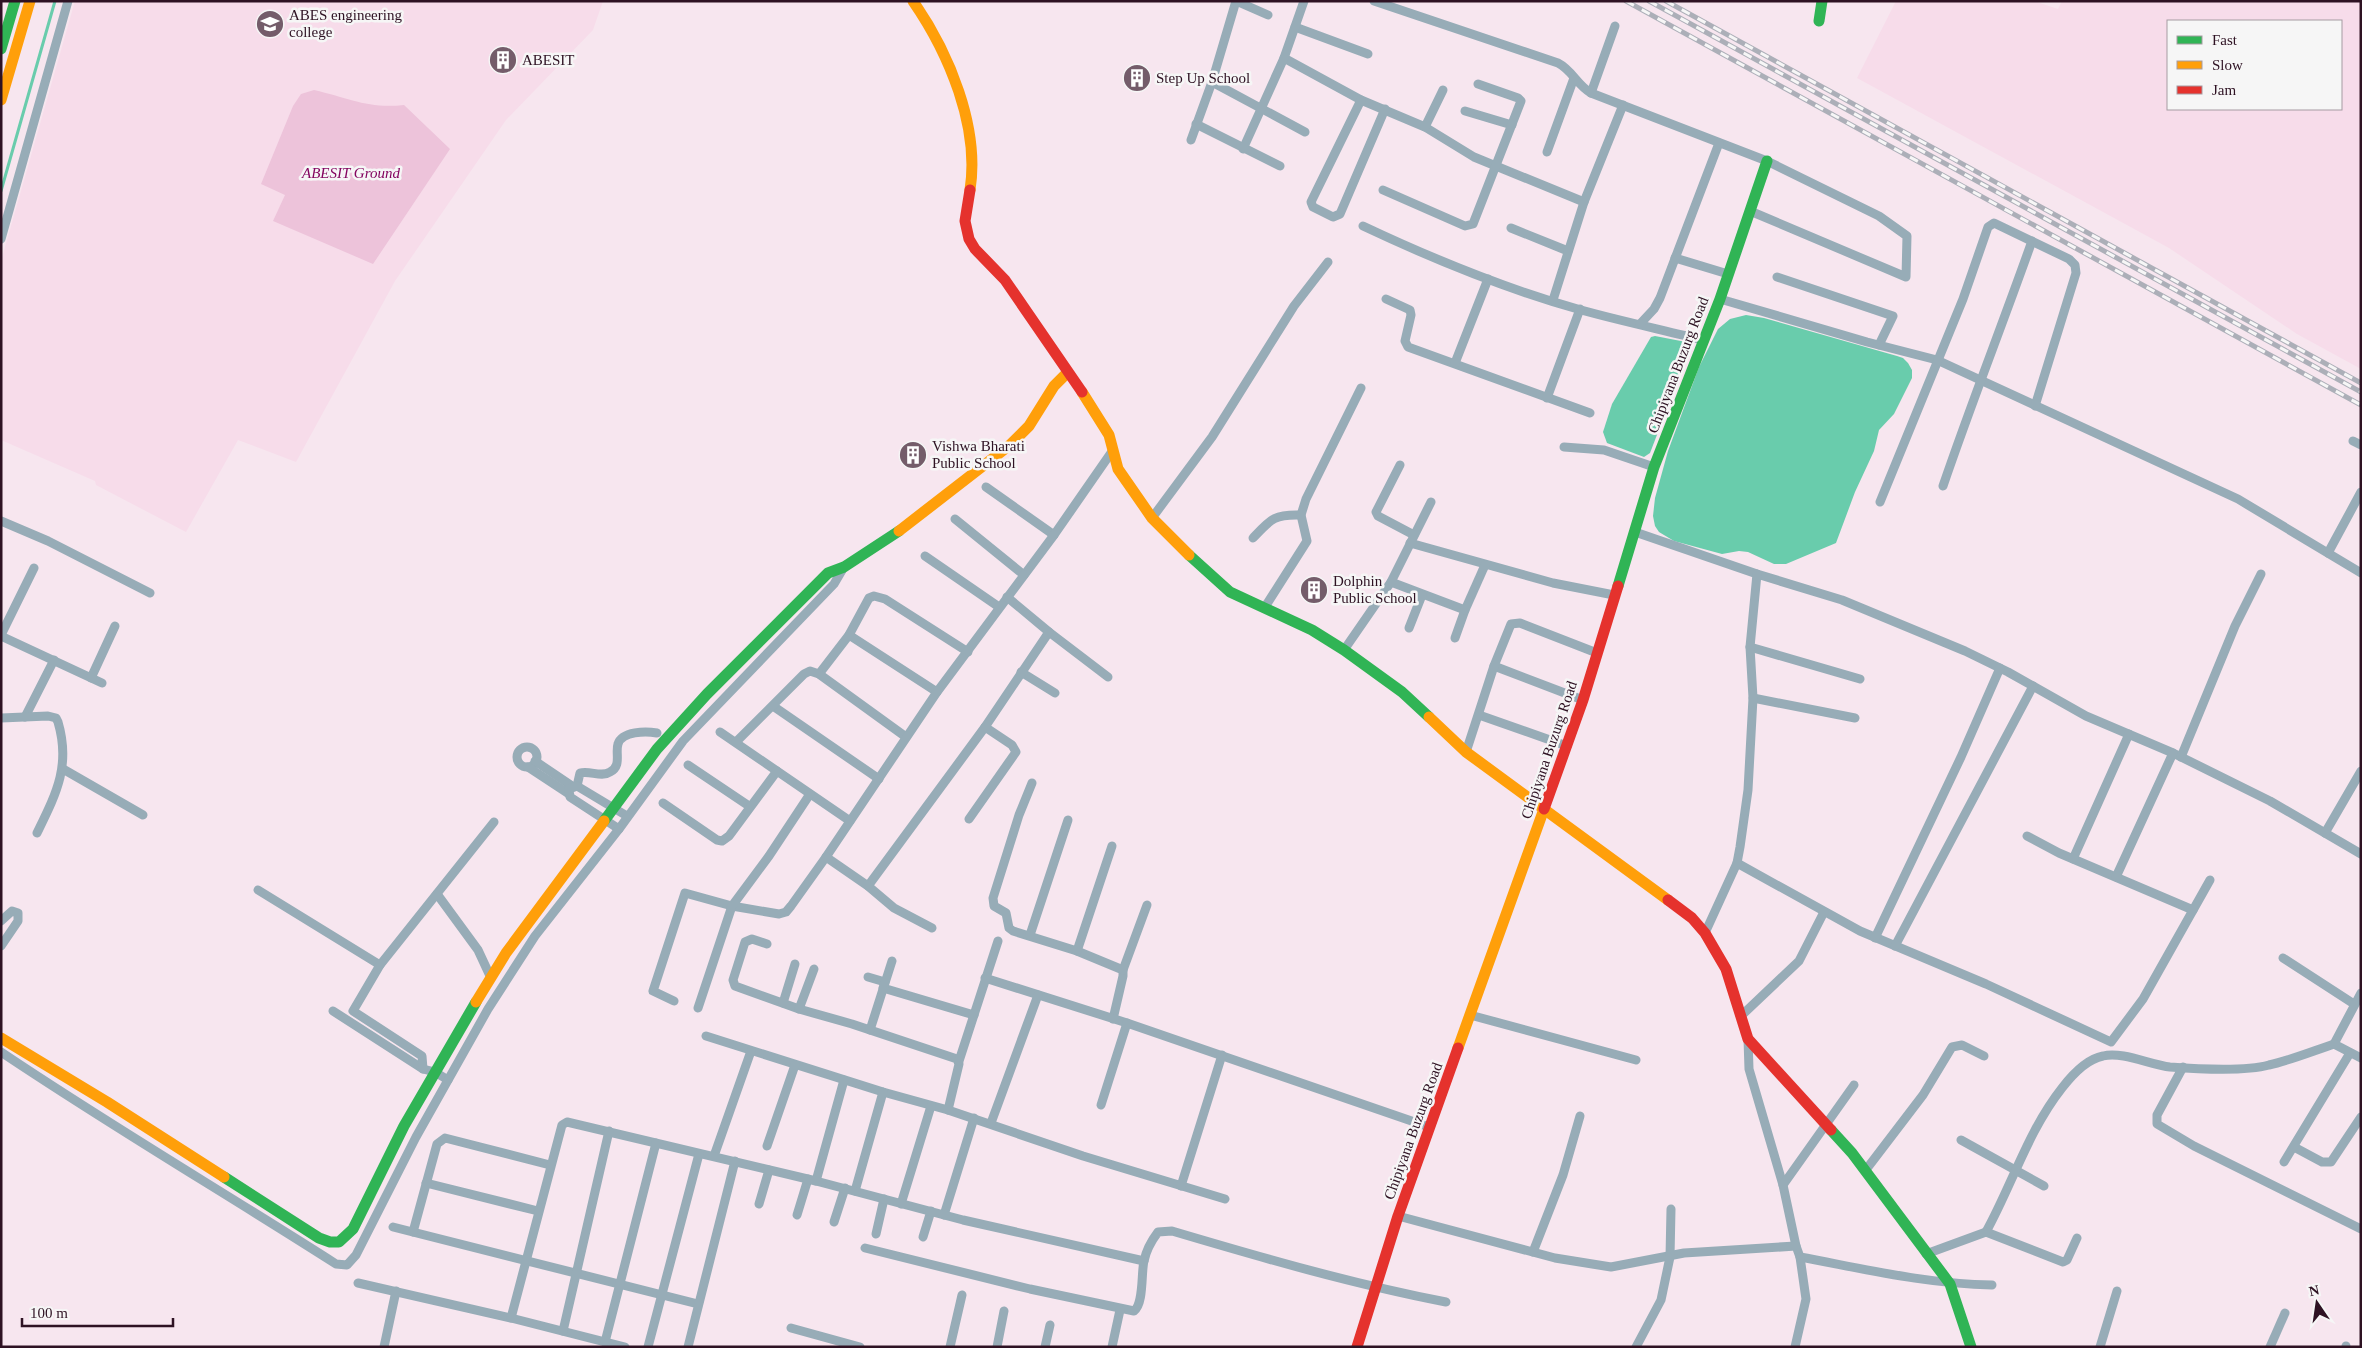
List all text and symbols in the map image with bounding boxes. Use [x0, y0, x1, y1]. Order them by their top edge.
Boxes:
place label: ABES engineering college [289, 7, 402, 40]
school or university icon: ABES engineering college [255, 9, 285, 39]
legend [2167, 20, 2342, 110]
text: Fast [2212, 32, 2238, 48]
building icon: ABESIT [488, 45, 518, 75]
place label: ABESIT [522, 52, 575, 68]
text: Slow [2212, 57, 2243, 73]
building icon: Step Up School [1122, 63, 1152, 93]
place label: Step Up School [1156, 70, 1250, 86]
text: Jam [2212, 82, 2236, 98]
park label: ABESIT Ground [301, 165, 400, 181]
street label: Chipiyana Buzurg Road [1645, 294, 1712, 435]
place label: Vishwa Bharati Public School [932, 438, 1025, 471]
building icon: Vishwa Bharati Public School [898, 440, 928, 470]
place label: Dolphin Public School [1333, 573, 1417, 606]
building icon: Dolphin Public School [1299, 575, 1329, 605]
street label: Chipiyana Buzurg Road [1518, 679, 1580, 821]
street label: Chipiyana Buzurg Road [1381, 1060, 1445, 1202]
north arrow [2292, 1278, 2342, 1328]
text: N [2308, 1282, 2321, 1299]
scale bar [22, 1296, 174, 1328]
text: 100 m [30, 1305, 68, 1321]

